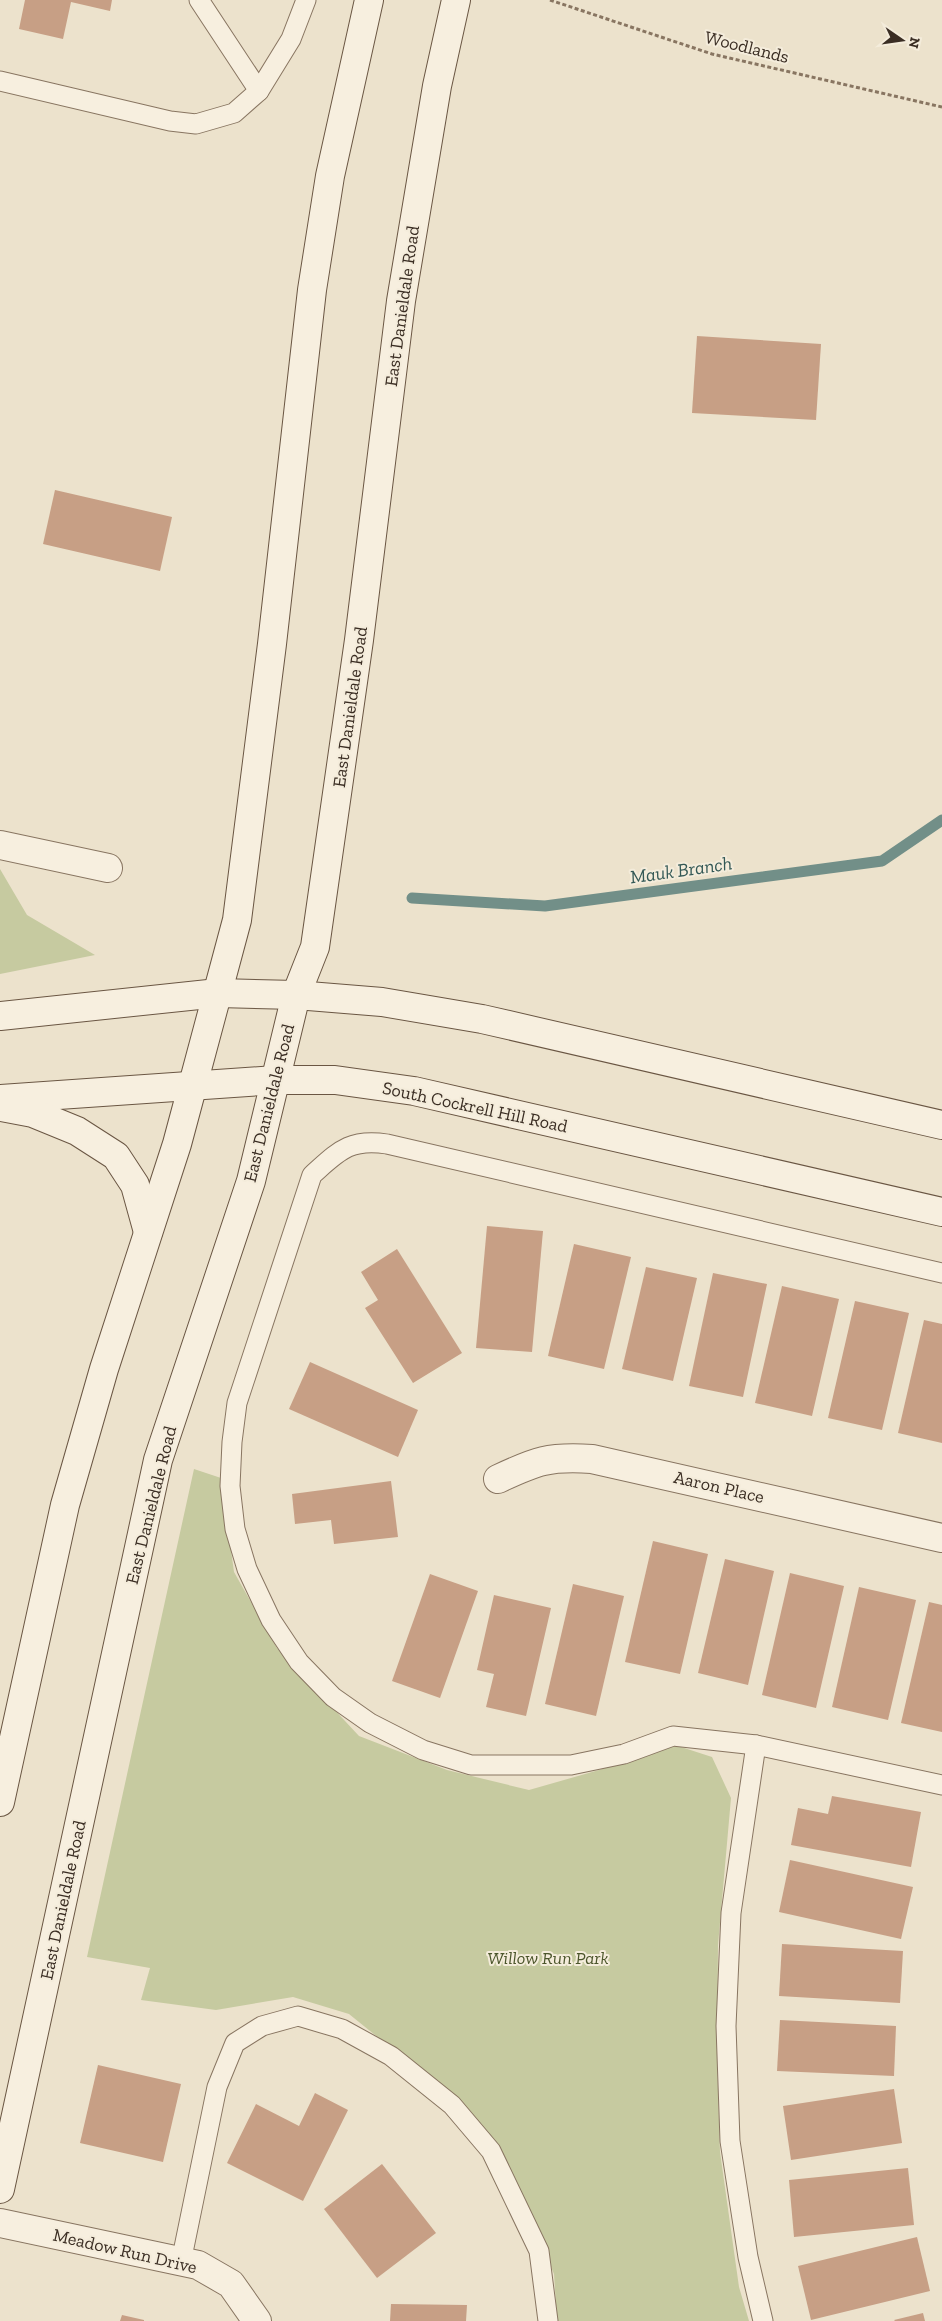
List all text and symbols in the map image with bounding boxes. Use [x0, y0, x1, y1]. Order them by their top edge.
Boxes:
north arrow [877, 15, 927, 65]
street label: Woodlands [703, 26, 791, 68]
text: N [905, 36, 924, 50]
street label: East Danieldale Road [380, 224, 424, 388]
street label: East Danieldale Road [328, 625, 372, 789]
water label: Mauk Branch [628, 851, 734, 889]
street label: East Danieldale Road [239, 1021, 299, 1184]
street label: South Cockrell Hill Road [380, 1077, 570, 1137]
street label: East Danieldale Road [121, 1423, 181, 1586]
street label: Aaron Place [672, 1466, 766, 1508]
street label: East Danieldale Road [35, 1818, 91, 1982]
park label: Willow Run Park [487, 1947, 609, 1969]
street label: Meadow Run Drive [51, 2224, 199, 2278]

